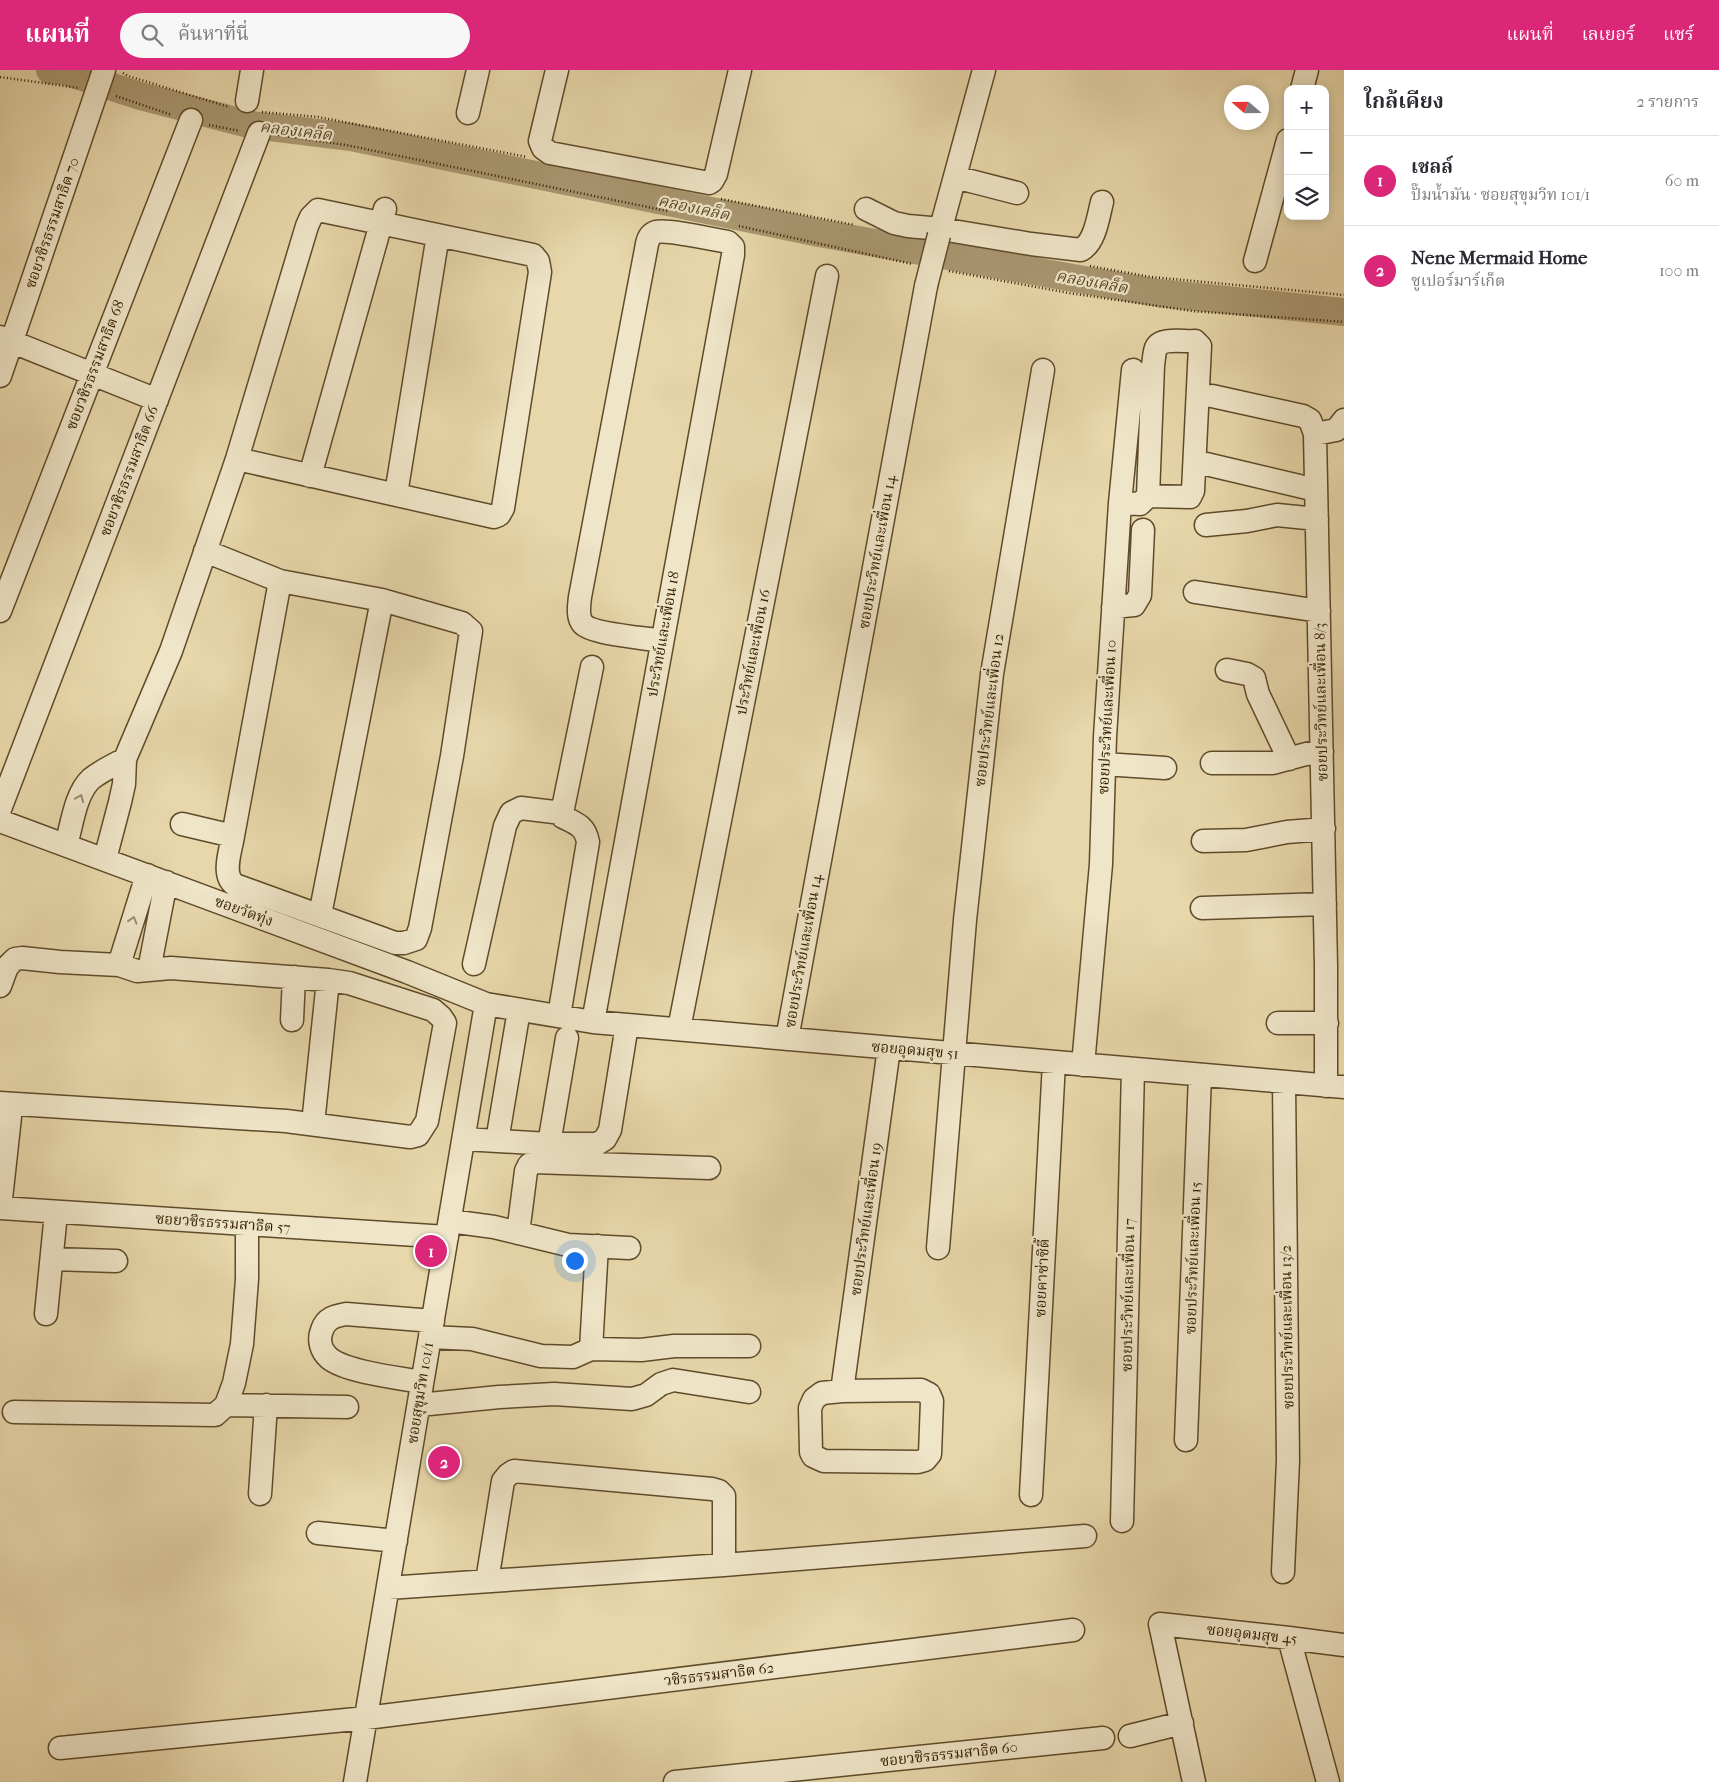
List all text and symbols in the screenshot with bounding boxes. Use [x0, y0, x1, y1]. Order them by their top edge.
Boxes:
search box [120, 13, 470, 58]
text: แผนที่ [25, 20, 90, 48]
icon: search [138, 21, 166, 49]
text: ค้นหาที่นี่ [178, 23, 249, 45]
text: แผนที่ [1506, 24, 1554, 45]
text: เลเยอร์ [1582, 24, 1635, 45]
text: แชร์ [1663, 24, 1694, 45]
north arrow [1224, 85, 1269, 130]
map controls [1284, 85, 1329, 220]
button: + [1284, 85, 1329, 130]
text: ใกล้เคียง [1364, 89, 1444, 113]
text: 2 รายการ [1636, 92, 1699, 111]
water label: คลองเคล็ด [259, 117, 334, 144]
button: − [1284, 130, 1329, 175]
street label: ซอยวชิรธรรมสาธิต 70 [21, 155, 83, 291]
text: เชลล์ [1411, 156, 1453, 178]
text: 1 [1377, 171, 1383, 190]
text: 60 m [1665, 171, 1699, 190]
button: layers [1284, 175, 1329, 220]
text: ปั๊มน้ำมัน · ซอยสุขุมวิท 101/1 [1411, 185, 1590, 204]
water label: คลองเคล็ด [656, 191, 732, 224]
text: Nene Mermaid Home [1411, 247, 1587, 269]
text: 2 [1376, 261, 1384, 280]
text: 100 m [1659, 261, 1699, 280]
water label: คลองเคล็ด [1055, 266, 1130, 297]
text: ซูเปอร์มาร์เก็ต [1411, 271, 1505, 290]
street label: ซอยวชิรธรรมสาธิต 68 [62, 298, 128, 432]
street label: ซอยวชิรธรรมสาธิต 66 [96, 402, 162, 539]
street label: ซอยประวิทย์และเพื่อน 14 [853, 472, 900, 630]
street label: ประวิทย์และเพื่อน 18 [641, 569, 683, 698]
street label: ประวิทย์และเพื่อน 16 [730, 586, 774, 716]
street label: ซอยประวิทย์และเพื่อน 8/3 [1309, 623, 1331, 781]
street label: ซอยประวิทย์และเพื่อน 12 [969, 632, 1007, 788]
street label: ซอยประวิทย์และเพื่อน 10 [1092, 639, 1120, 795]
one-way arrow [74, 795, 84, 803]
street label: ซอยประวิทย์และเพื่อน 14 [779, 871, 826, 1029]
street label: ซอยวัดทุ่ง [211, 892, 276, 932]
one-way arrow [127, 916, 137, 925]
street label: ซอยอุดมสุข 51 [870, 1037, 959, 1065]
street label: ซอยประวิทย์และเพื่อน 19 [844, 1141, 886, 1297]
street label: ซอยประวิทย์และเพื่อน 15 [1179, 1181, 1205, 1335]
street label: ซอยวชิรธรรมสาธิต 57 [155, 1209, 291, 1237]
street label: ซอยประวิทย์และเพื่อน 17 [1116, 1218, 1138, 1372]
pin: 1 [415, 1232, 447, 1270]
street label: ซอยคาซ่าซิตี้ [1029, 1237, 1053, 1318]
street label: ซอยประวิทย์และเพื่อน 13/2 [1275, 1245, 1297, 1409]
your location [562, 1248, 588, 1274]
street label: ซอยสุขุมวิท 101/1 [403, 1341, 439, 1446]
pin: 2 [428, 1443, 460, 1481]
street label: ซอยอุดมสุข 45 [1206, 1620, 1298, 1650]
street label: วชิรธรรมสาธิต 62 [663, 1658, 775, 1690]
street label: ซอยวชิรธรรมสาธิต 60 [879, 1738, 1019, 1770]

